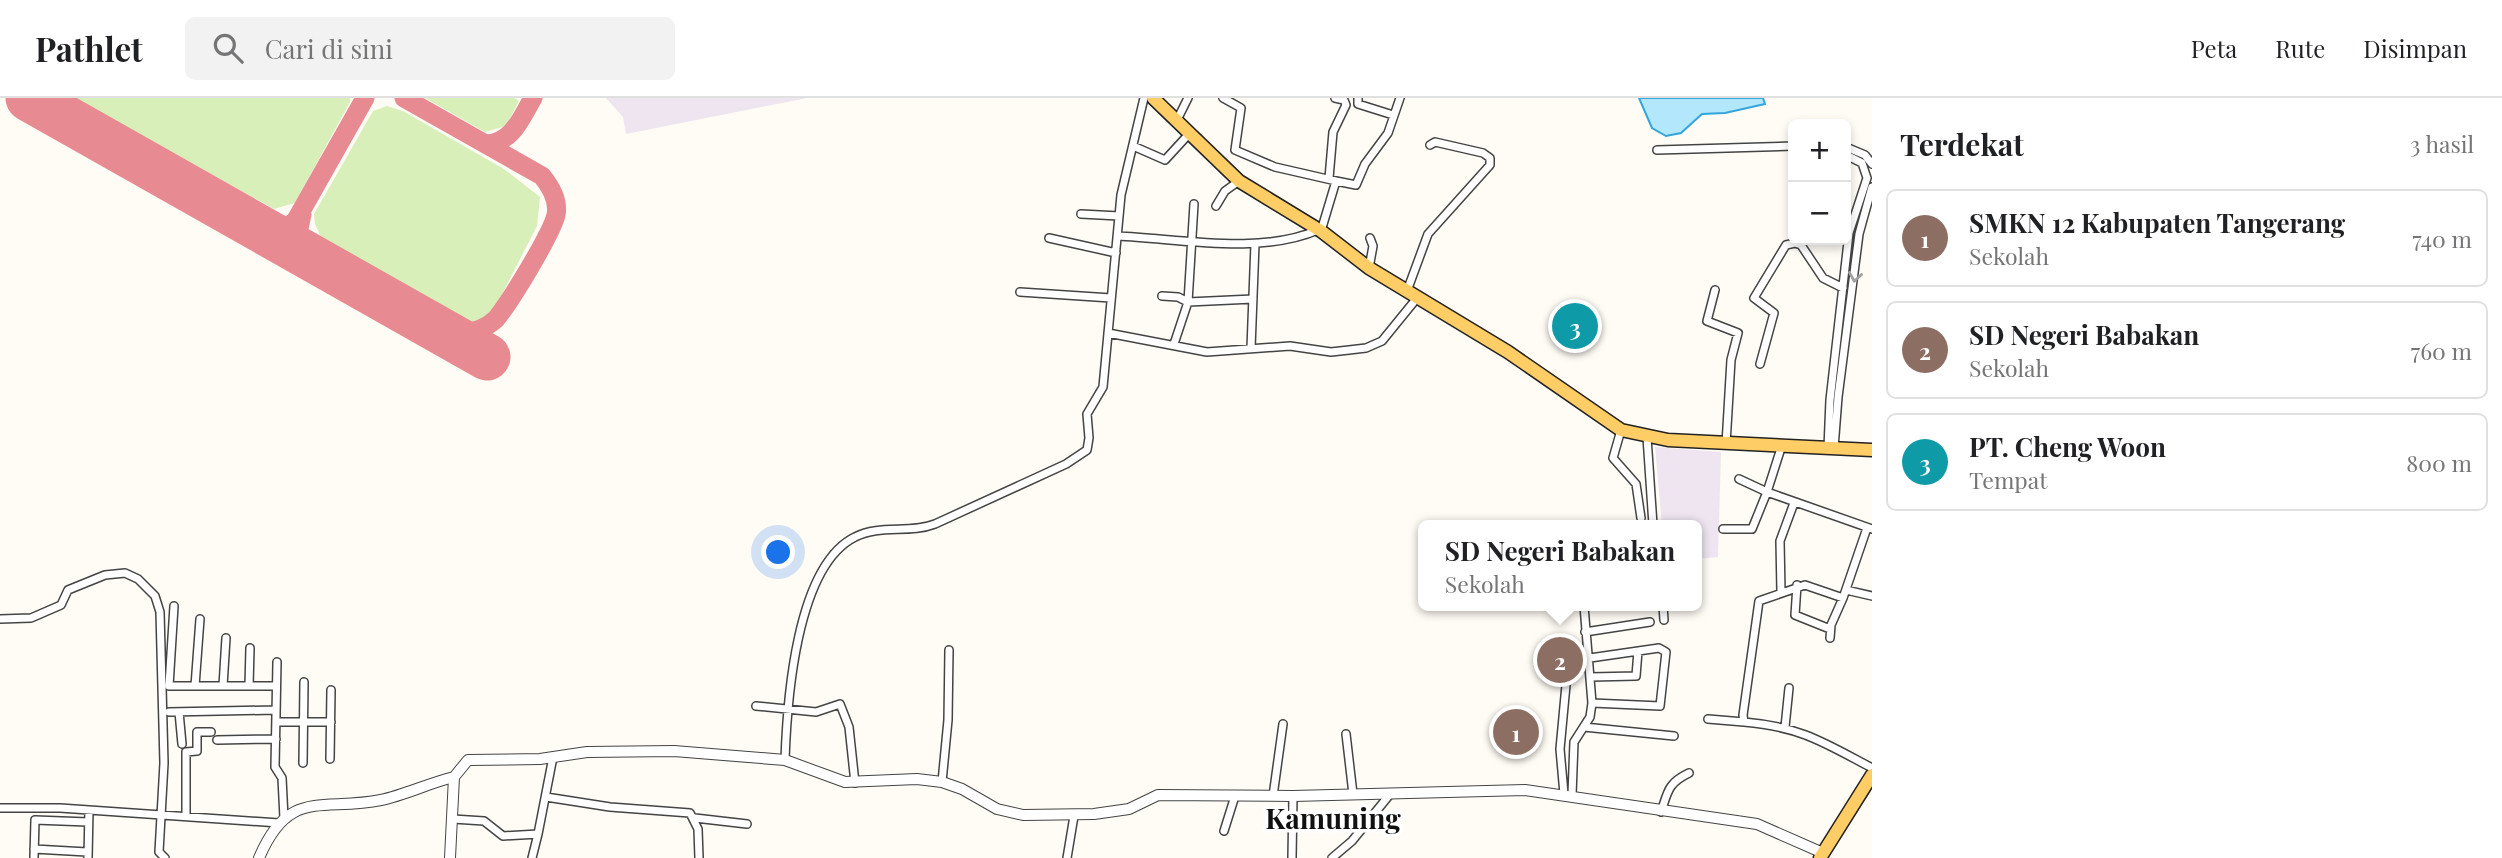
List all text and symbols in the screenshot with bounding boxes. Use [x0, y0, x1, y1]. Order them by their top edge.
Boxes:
search box [185, 17, 675, 80]
text: Pathlet [35, 26, 143, 70]
icon: search [209, 29, 247, 67]
text: Cari di sini [265, 31, 393, 66]
text: Peta [2191, 32, 2237, 64]
text: Rute [2275, 32, 2325, 64]
text: Disimpan [2363, 32, 2467, 64]
map controls [1788, 119, 1851, 245]
button: + [1788, 119, 1851, 182]
text: Terdekat [1900, 124, 2024, 164]
text: 3 hasil [2410, 128, 2474, 159]
button: − [1788, 182, 1851, 245]
text: SMKN 12 Kabupaten Tangerang [1969, 205, 2345, 240]
text: 1 [1921, 223, 1929, 254]
text: 740 m [2412, 223, 2472, 254]
text: Sekolah [1969, 240, 2049, 271]
one-way arrow [1848, 272, 1863, 283]
pin: 3 [1552, 300, 1598, 352]
text: SD Negeri Babakan [1969, 317, 2199, 352]
text: 2 [1919, 335, 1931, 366]
text: 760 m [2411, 335, 2472, 366]
text: Sekolah [1969, 352, 2049, 383]
text: PT. Cheng Woon [1969, 429, 2166, 464]
text: 3 [1919, 447, 1931, 478]
text: 800 m [2406, 447, 2472, 478]
text: Tempat [1969, 464, 2047, 495]
popup [1418, 520, 1702, 611]
text: SD Negeri Babakan [1445, 533, 1675, 568]
your location [761, 535, 795, 569]
text: Sekolah [1445, 568, 1525, 599]
pin: 2 [1537, 634, 1583, 686]
pin: 1 [1493, 706, 1539, 758]
district label: Kamuning [1265, 799, 1401, 836]

